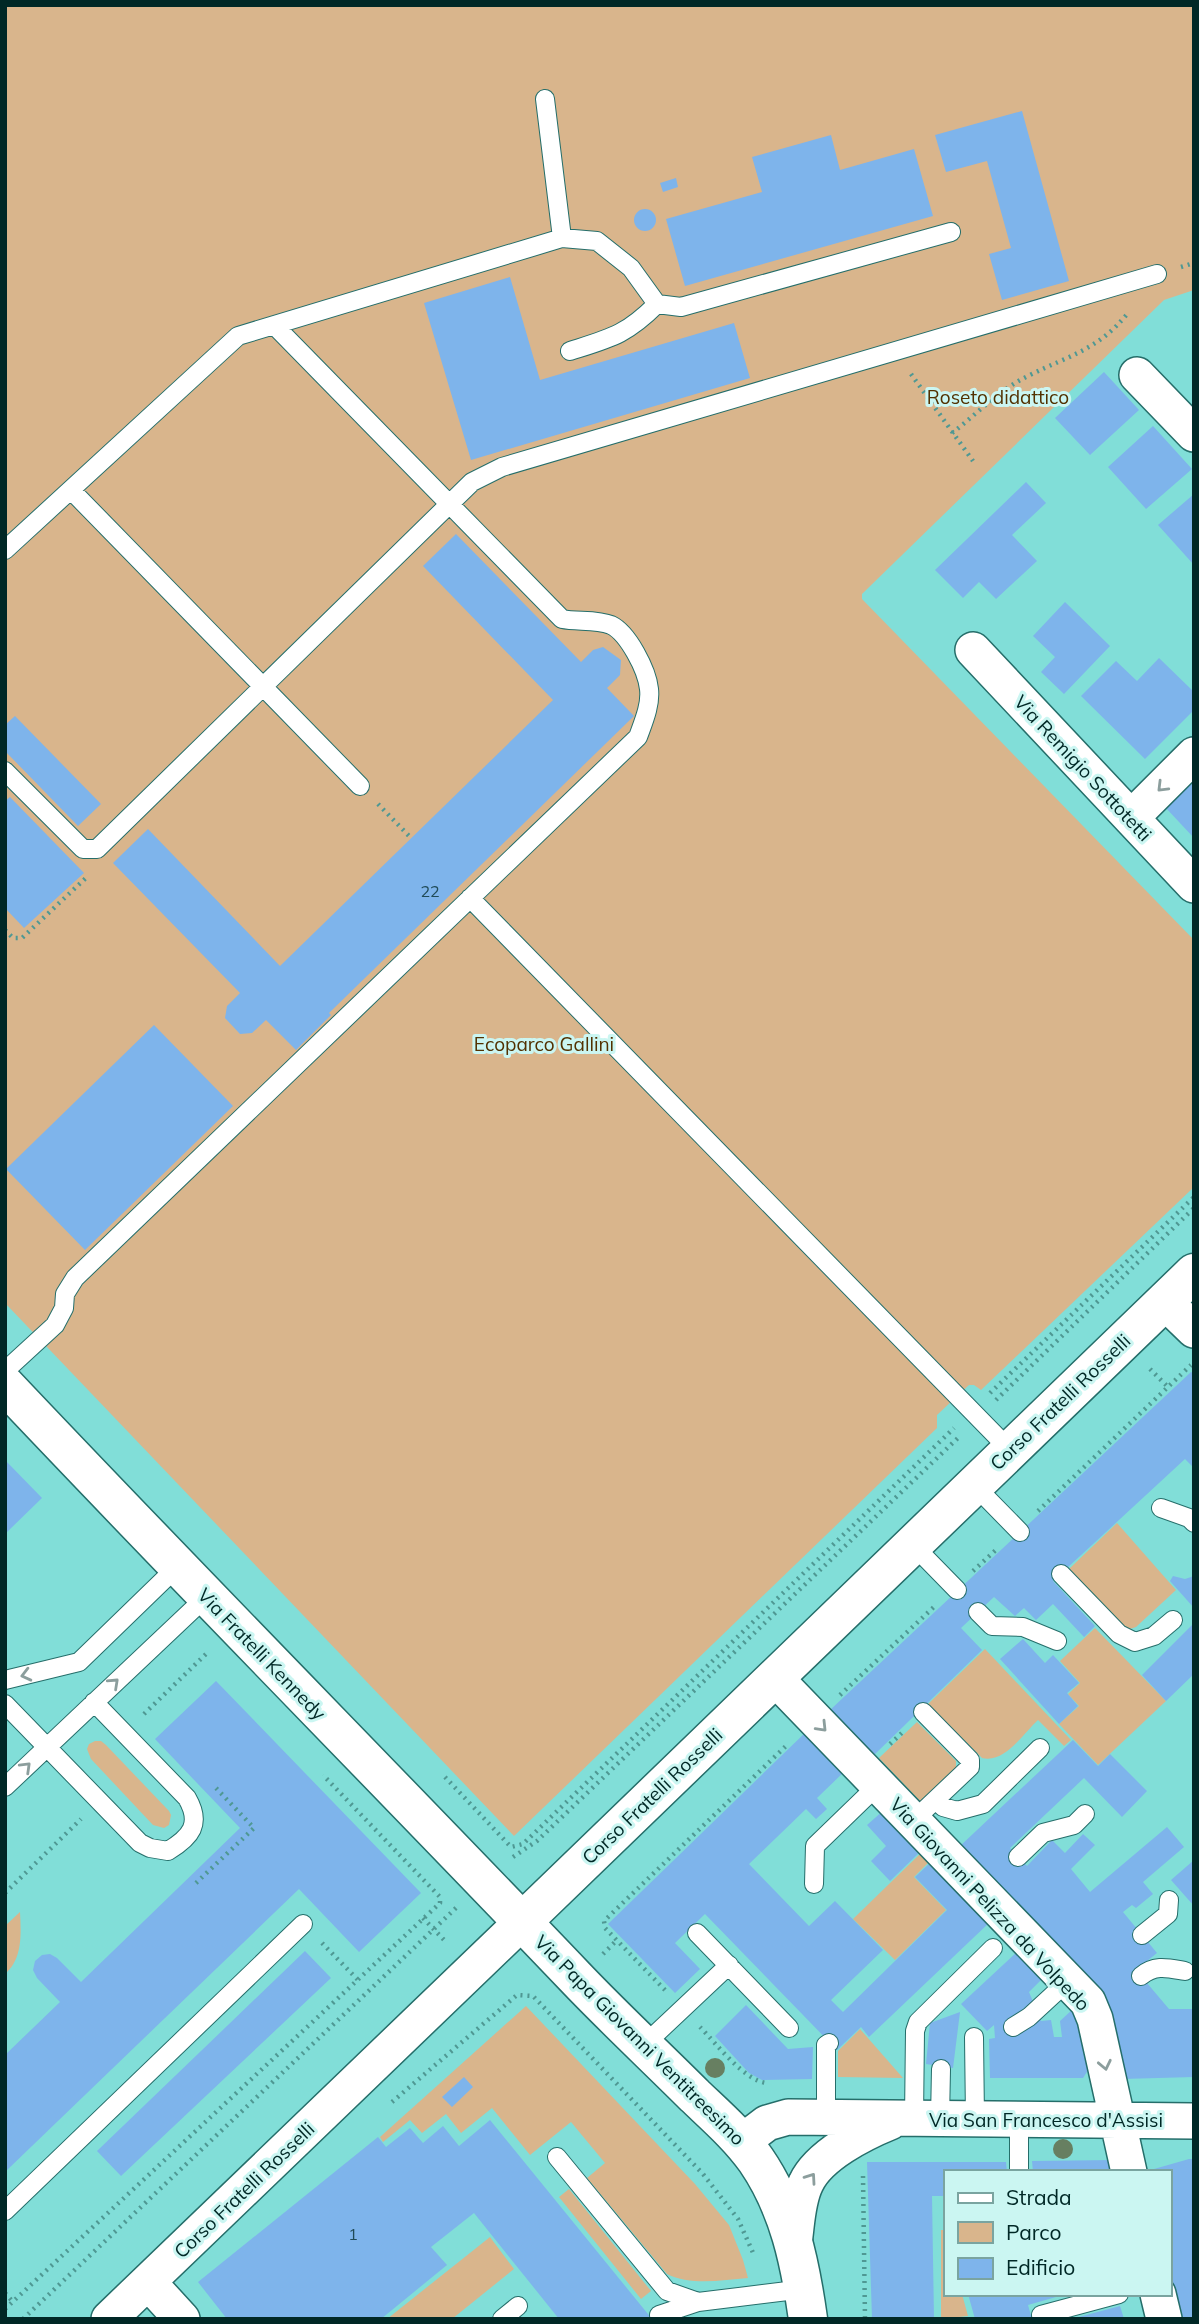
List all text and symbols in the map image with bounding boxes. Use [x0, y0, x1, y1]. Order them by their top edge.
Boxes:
park label: Roseto didattico [927, 385, 1069, 409]
street label: Via Remigio Sottotetti [1009, 690, 1157, 846]
one-way arrow [1158, 779, 1171, 792]
house number: 22 [420, 881, 440, 901]
park label: Ecoparco Gallini [474, 1032, 614, 1056]
street label: Corso Fratelli Rosselli [985, 1329, 1135, 1475]
street label: Via Fratelli Kennedy [193, 1583, 331, 1725]
one-way arrow [21, 1667, 33, 1681]
one-way arrow [106, 1679, 119, 1692]
one-way arrow [813, 1719, 826, 1732]
street label: Corso Fratelli Rosselli [577, 1723, 727, 1869]
one-way arrow [18, 1763, 31, 1776]
street label: Via Giovanni Pelizza da Volpedo [885, 1792, 1095, 2016]
street label: Via Papa Giovanni Ventitreesimo [530, 1930, 750, 2150]
one-way arrow [1096, 2059, 1111, 2071]
street label: Via San Francesco d'Assisi [929, 2108, 1163, 2132]
street label: Corso Fratelli Rosselli [169, 2117, 319, 2263]
legend [944, 2170, 1171, 2296]
one-way arrow [802, 2173, 815, 2186]
text: Strada [1006, 2184, 1072, 2210]
text: Parco [1006, 2219, 1061, 2245]
house number: 1 [348, 2224, 358, 2244]
text: Edificio [1006, 2254, 1075, 2280]

